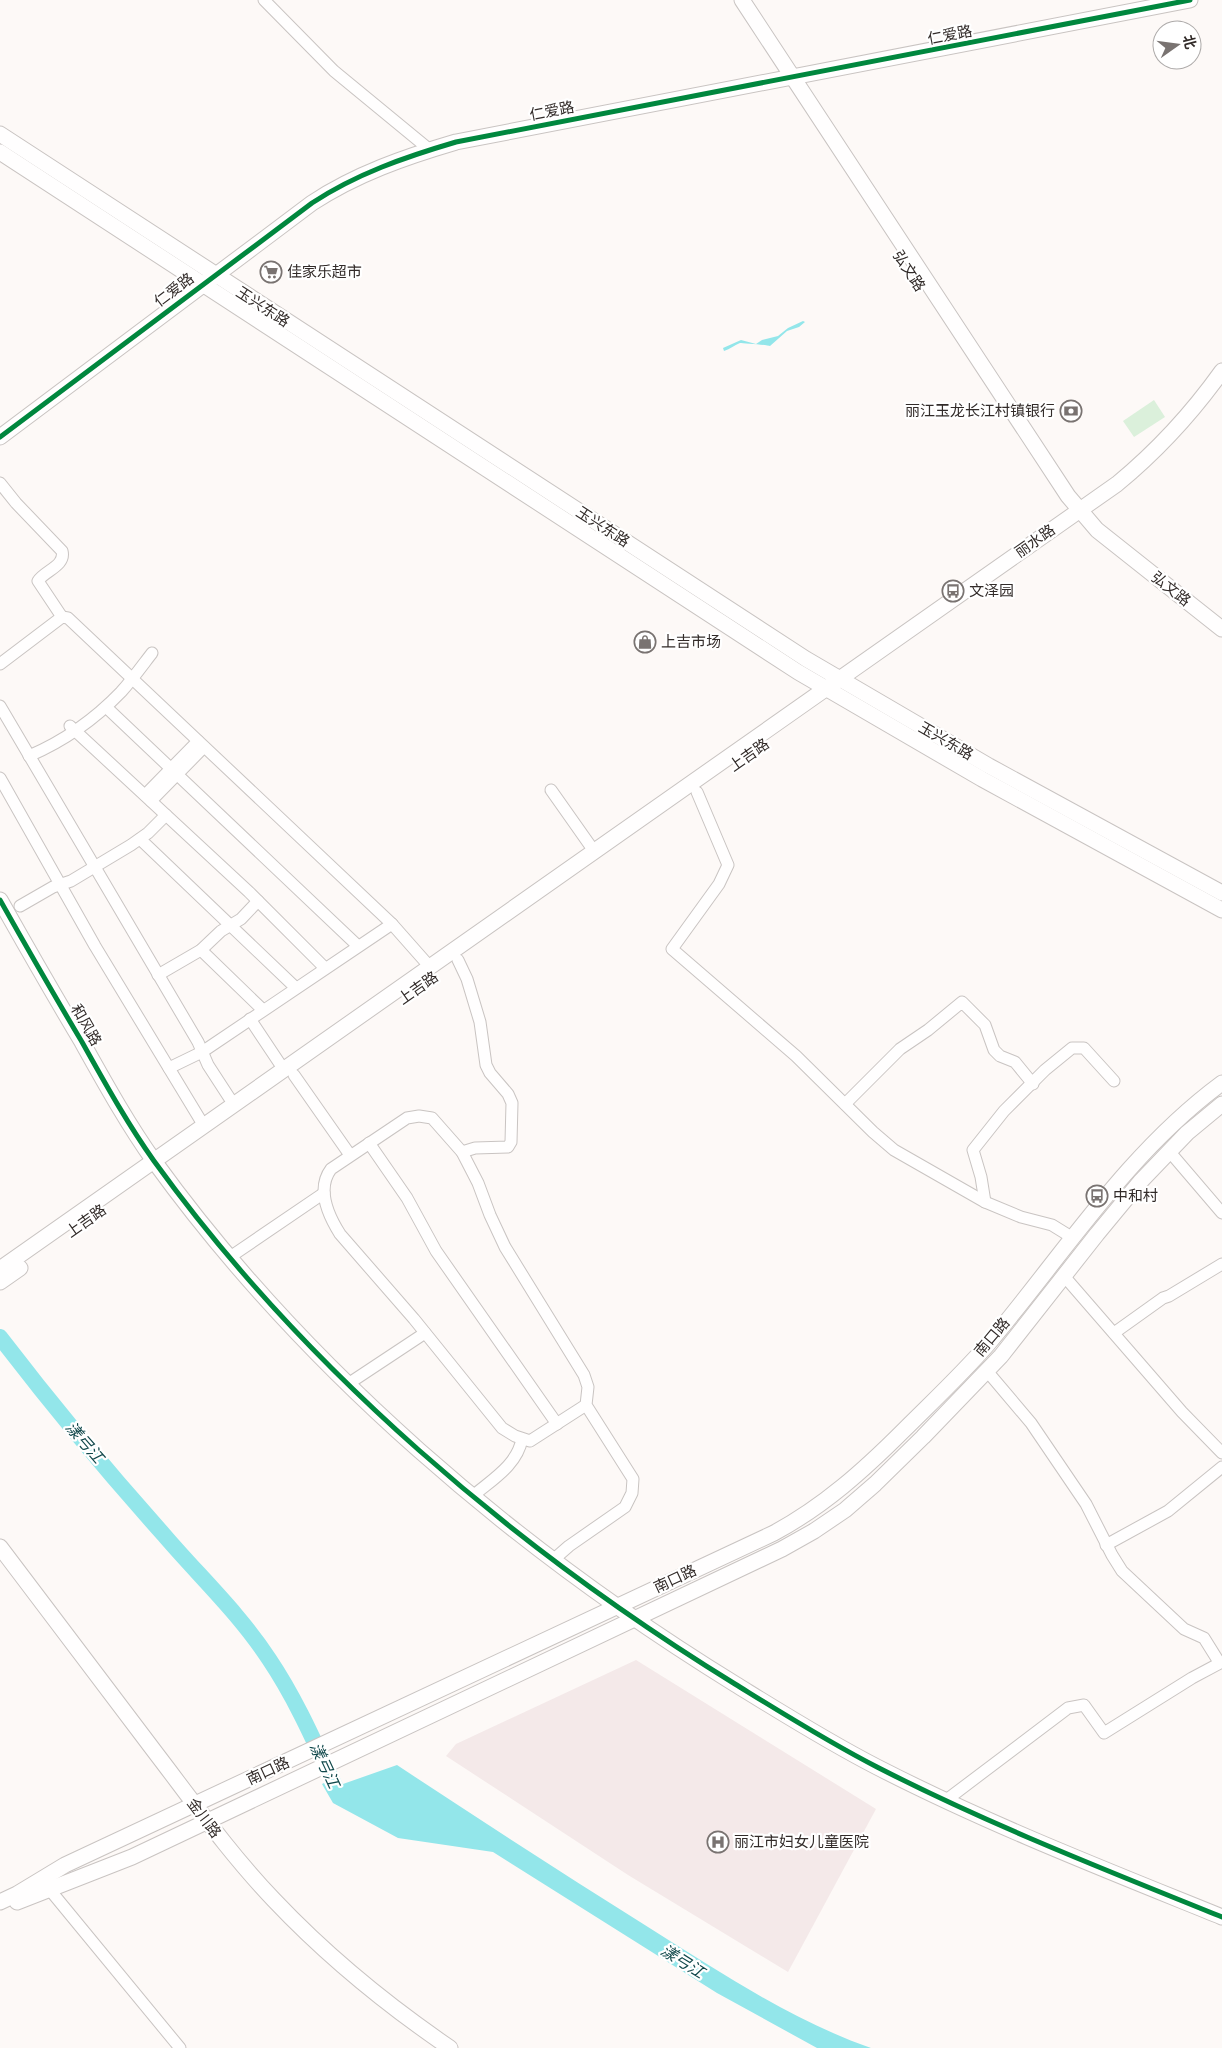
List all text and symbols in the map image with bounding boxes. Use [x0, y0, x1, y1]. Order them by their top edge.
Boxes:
street label: 仁爱路 [926, 20, 974, 50]
north arrow [1152, 20, 1202, 70]
text: 北 [1178, 33, 1201, 51]
street label: 仁爱路 [528, 96, 576, 126]
street label: 弘文路 [888, 246, 930, 296]
supermarket icon: 佳家乐超市 [259, 260, 283, 284]
place label: 佳家乐超市 [287, 261, 362, 283]
street label: 仁爱路 [149, 268, 199, 312]
street label: 玉兴东路 [232, 281, 294, 333]
bank icon: 丽江玉龙长江村镇银行 [1059, 399, 1083, 423]
place label: 丽江玉龙长江村镇银行 [905, 400, 1055, 422]
street label: 玉兴东路 [572, 501, 634, 553]
street label: 丽水路 [1010, 519, 1060, 563]
street label: 弘文路 [1146, 566, 1196, 612]
bus stop icon: 文泽园 [941, 579, 965, 603]
place label: 文泽园 [969, 580, 1014, 602]
shop icon: 上吉市场 [633, 630, 657, 654]
place label: 上吉市场 [661, 631, 721, 653]
street label: 玉兴东路 [915, 716, 977, 766]
street label: 上吉路 [724, 733, 774, 777]
street label: 上吉路 [393, 966, 443, 1010]
street label: 和风路 [65, 1000, 107, 1050]
bus stop icon: 中和村 [1085, 1184, 1109, 1208]
place label: 中和村 [1113, 1185, 1158, 1207]
street label: 上吉路 [61, 1199, 111, 1243]
street label: 南口路 [969, 1313, 1015, 1361]
water label: 漾弓江 [60, 1417, 110, 1469]
street label: 南口路 [650, 1560, 700, 1598]
water label: 漾弓江 [304, 1739, 346, 1794]
street label: 南口路 [243, 1752, 293, 1790]
street label: 金川路 [182, 1793, 226, 1843]
hospital icon: 丽江市妇女儿童医院 [706, 1830, 730, 1854]
place label: 丽江市妇女儿童医院 [734, 1831, 869, 1853]
water label: 漾弓江 [656, 1939, 711, 1985]

